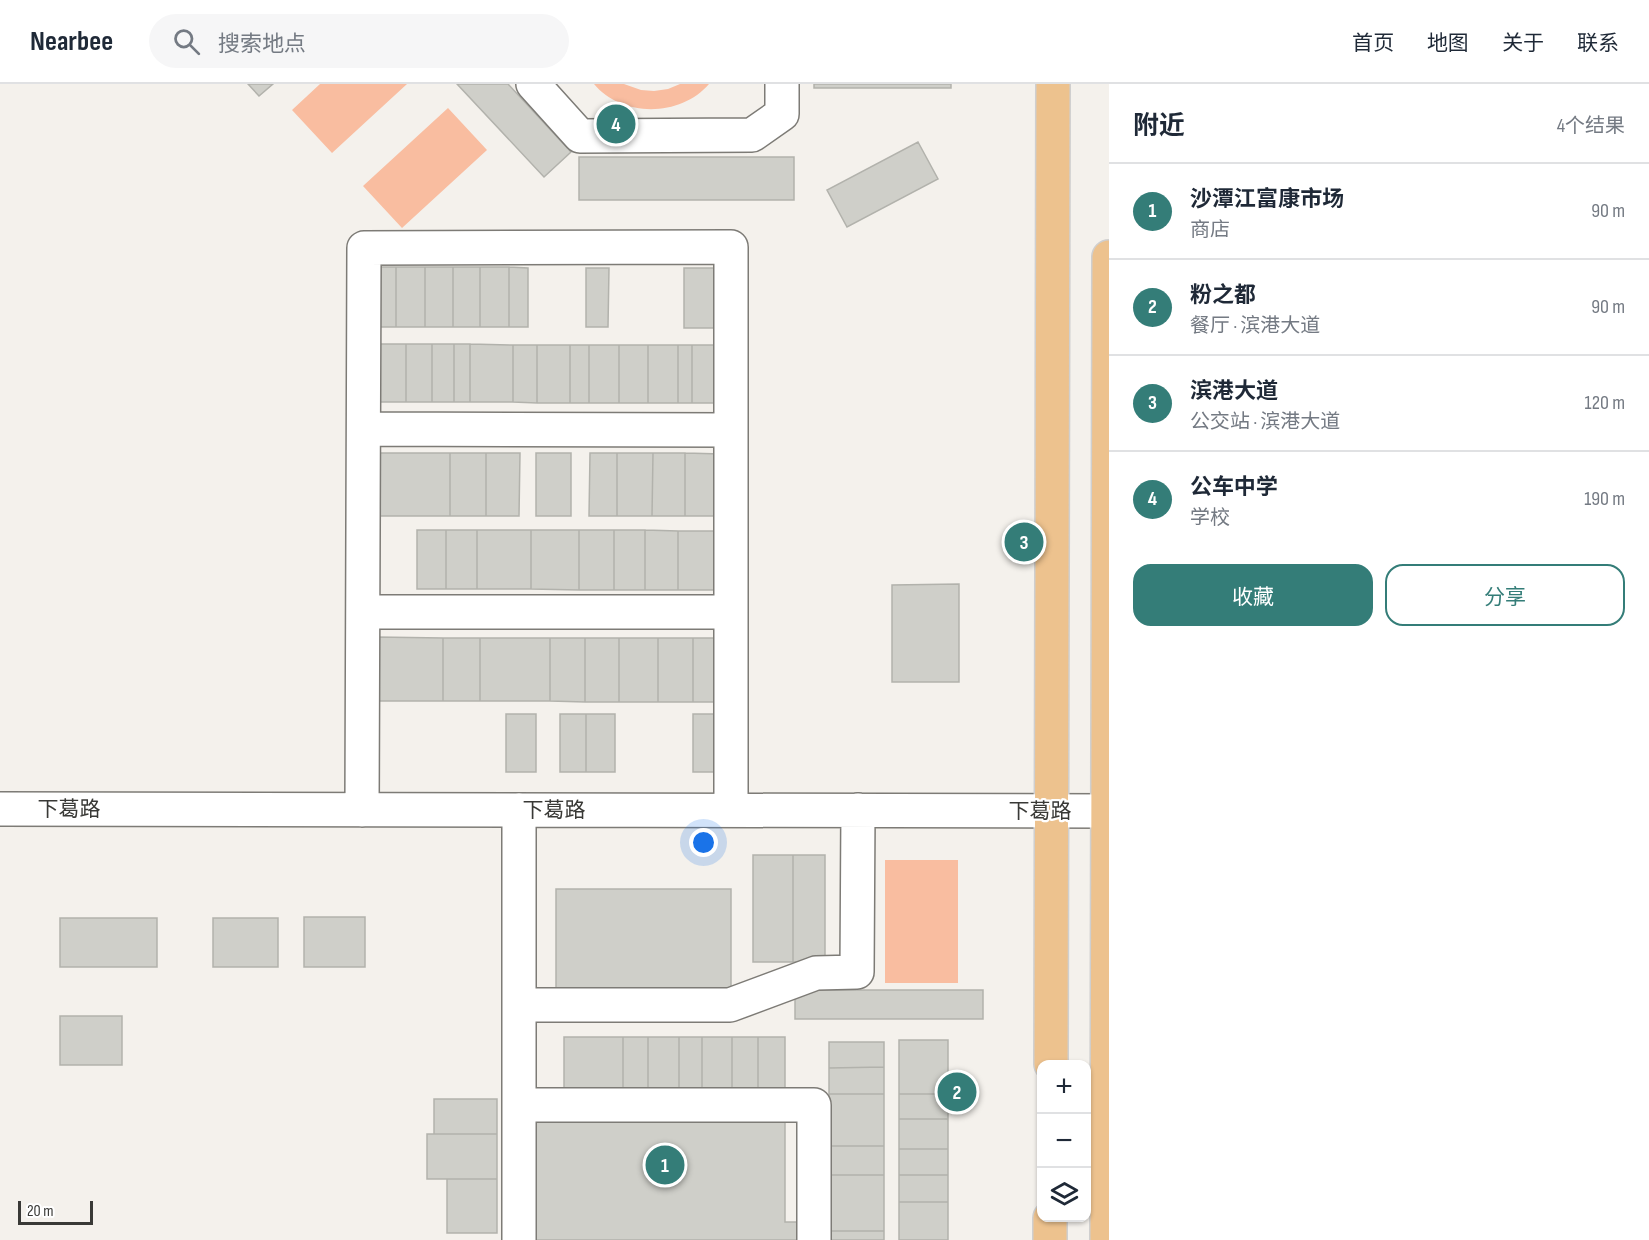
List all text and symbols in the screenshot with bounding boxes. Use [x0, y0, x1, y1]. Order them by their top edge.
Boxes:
search box [149, 14, 569, 68]
text: Nearbee [30, 25, 113, 58]
icon: search [170, 25, 203, 58]
text: 搜索地点 [218, 31, 306, 58]
text: 首页 [1352, 31, 1394, 56]
text: 地图 [1427, 31, 1469, 56]
text: 关于 [1502, 31, 1544, 56]
text: 联系 [1577, 31, 1619, 56]
pin: 4 [596, 102, 636, 147]
text: 附近 [1133, 111, 1185, 142]
text: 4个结果 [1557, 114, 1625, 138]
text: 沙潭江富康市场 [1190, 186, 1344, 213]
text: 1 [1149, 199, 1156, 223]
text: 90 m [1591, 199, 1625, 223]
text: 商店 [1190, 218, 1230, 242]
text: 粉之都 [1190, 282, 1256, 309]
text: 2 [1148, 295, 1157, 319]
text: 90 m [1591, 295, 1625, 319]
text: 餐厅 · 滨港大道 [1190, 314, 1320, 338]
text: 滨港大道 [1190, 378, 1278, 405]
text: 3 [1148, 391, 1157, 415]
text: 120 m [1585, 391, 1625, 415]
text: 公交站 · 滨港大道 [1190, 410, 1340, 434]
text: 公车中学 [1190, 474, 1278, 501]
text: 4 [1148, 487, 1157, 511]
text: 190 m [1584, 487, 1625, 511]
text: 学校 [1190, 506, 1230, 530]
pin: 3 [1004, 520, 1044, 564]
button: 收藏 [1133, 564, 1373, 626]
button: 分享 [1385, 564, 1625, 626]
street label: 下葛路 [38, 797, 101, 822]
street label: 下葛路 [523, 798, 586, 823]
street label: 下葛路 [1009, 799, 1072, 824]
your location [689, 828, 718, 857]
map controls [1037, 1060, 1091, 1222]
button: + [1037, 1060, 1091, 1114]
pin: 2 [938, 1070, 976, 1114]
button: − [1037, 1114, 1091, 1168]
pin: 1 [646, 1142, 684, 1188]
button: layers [1037, 1168, 1091, 1222]
scale bar [18, 1198, 93, 1226]
text: 20 m [27, 1202, 54, 1221]

